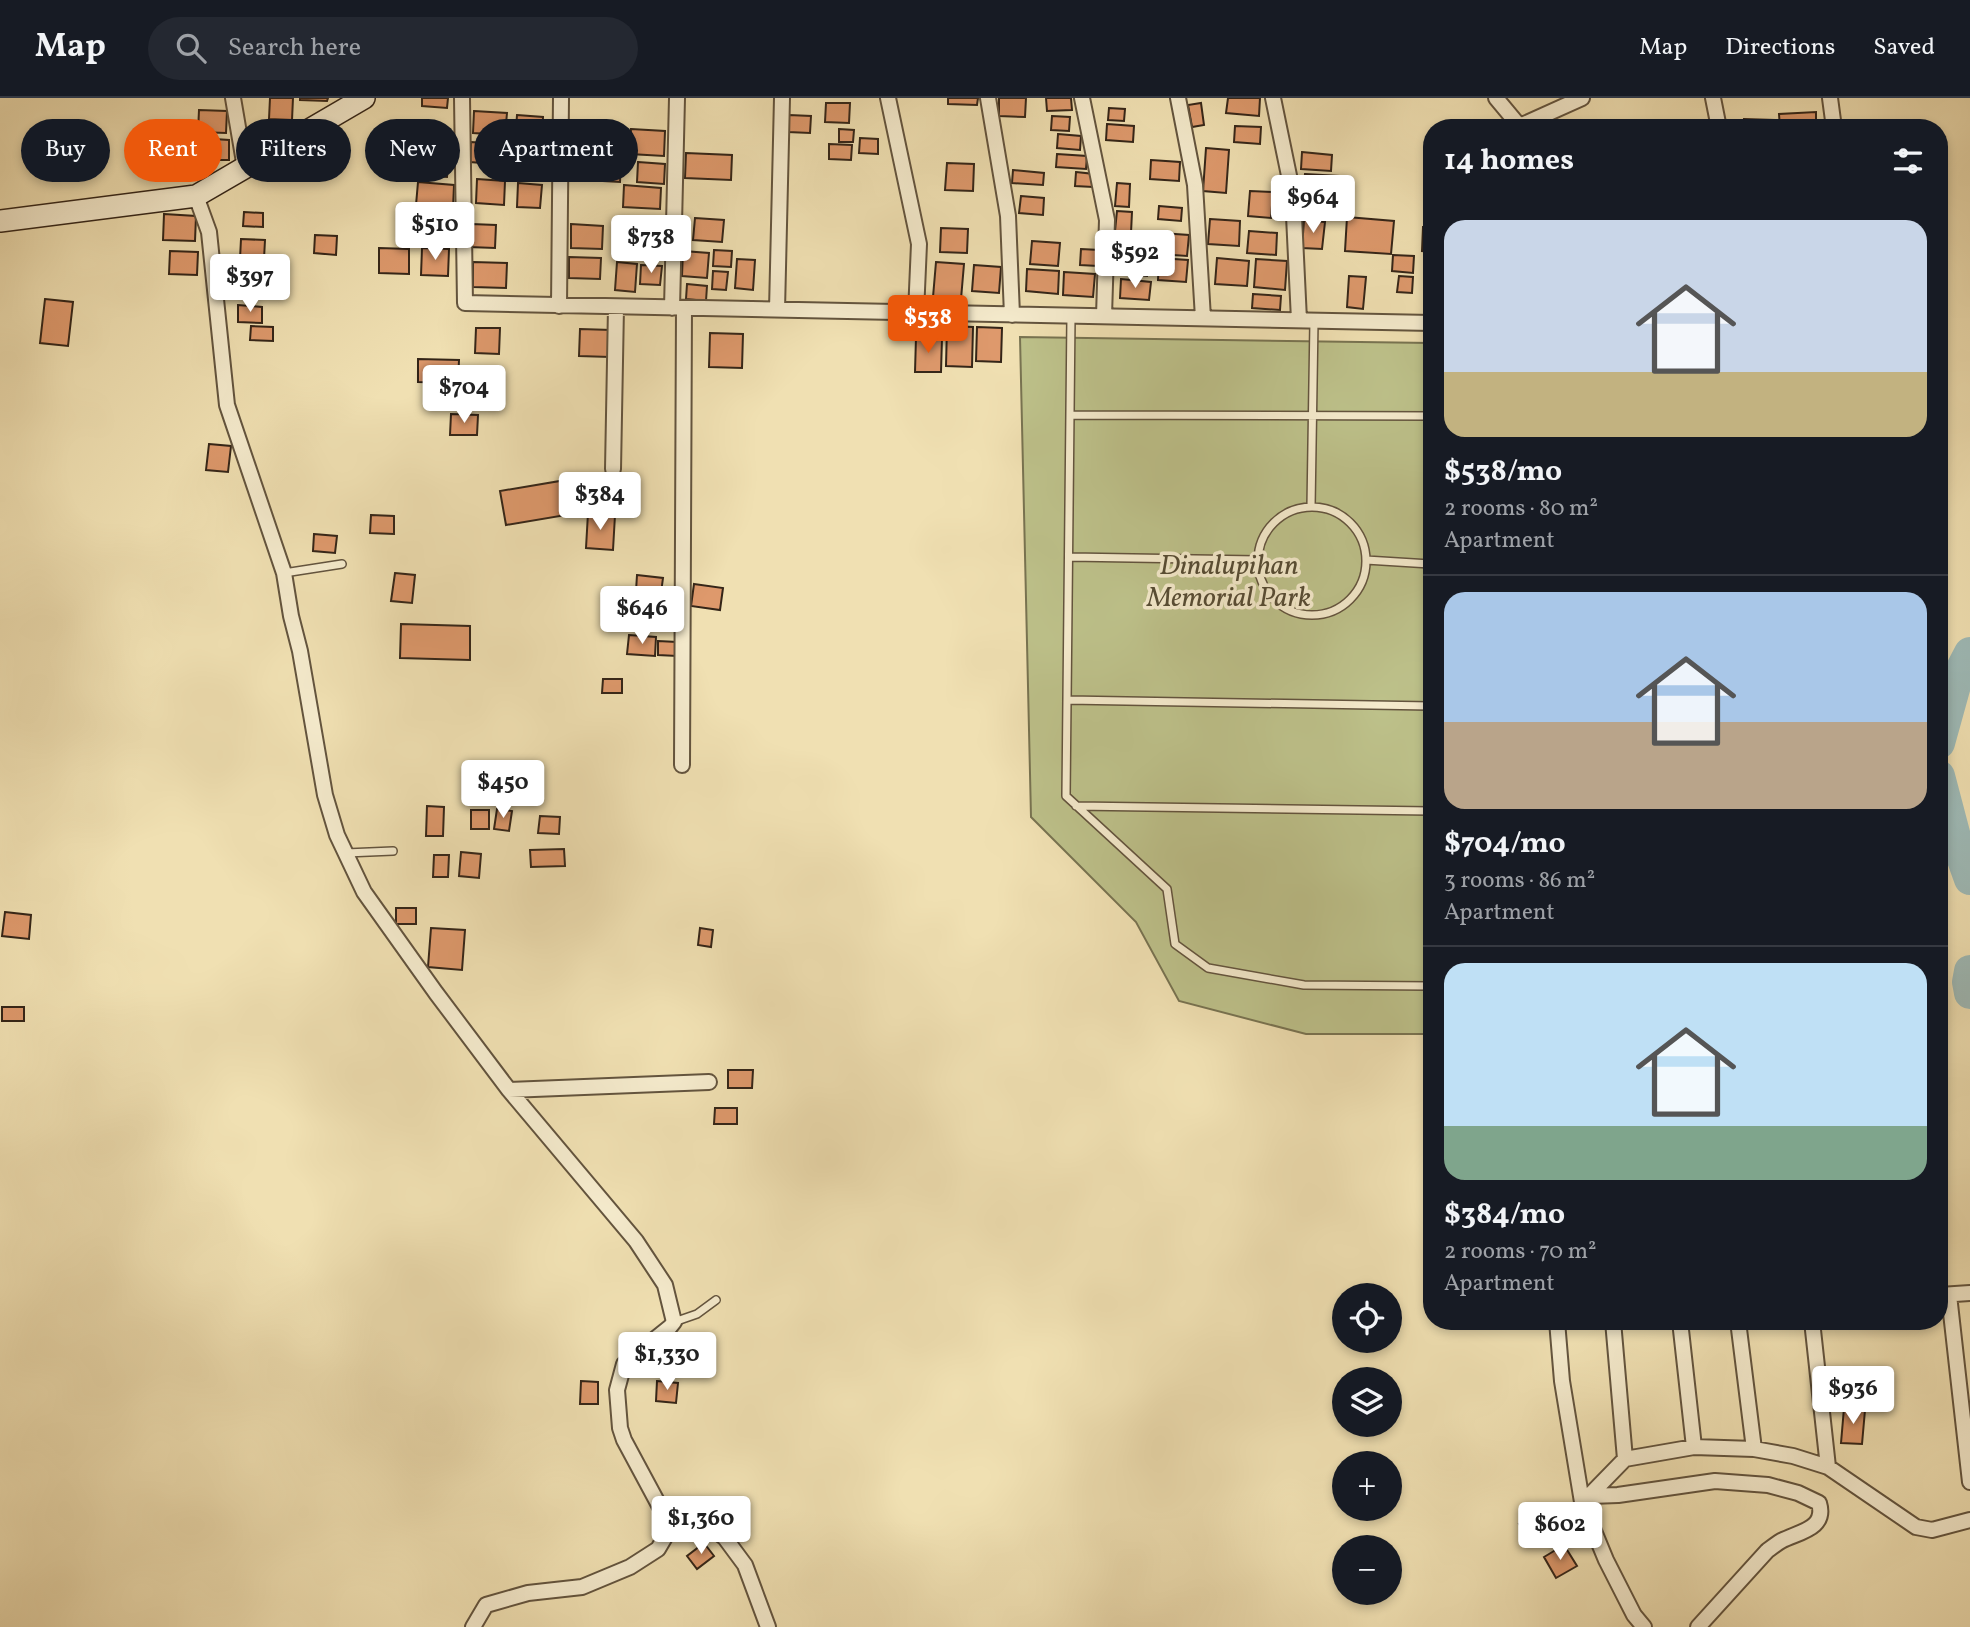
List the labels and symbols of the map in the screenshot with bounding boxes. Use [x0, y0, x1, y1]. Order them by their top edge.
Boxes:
pin: $964 [1272, 176, 1354, 235]
pin: $510 [394, 202, 476, 262]
pin: $738 [610, 216, 692, 275]
pin: $592 [1094, 230, 1176, 290]
pin: $397 [209, 254, 291, 314]
pin: $538 [887, 296, 969, 355]
pin: $704 [423, 366, 505, 425]
pin: $384 [559, 472, 641, 532]
park label: Dinalupihan Memorial Park [1146, 547, 1311, 618]
pin: $646 [601, 587, 683, 646]
pin: $450 [462, 760, 544, 820]
pin: $1,330 [610, 1332, 724, 1392]
pin: $936 [1812, 1366, 1894, 1426]
pin: $1,360 [644, 1496, 758, 1556]
pin: $602 [1519, 1502, 1601, 1562]

